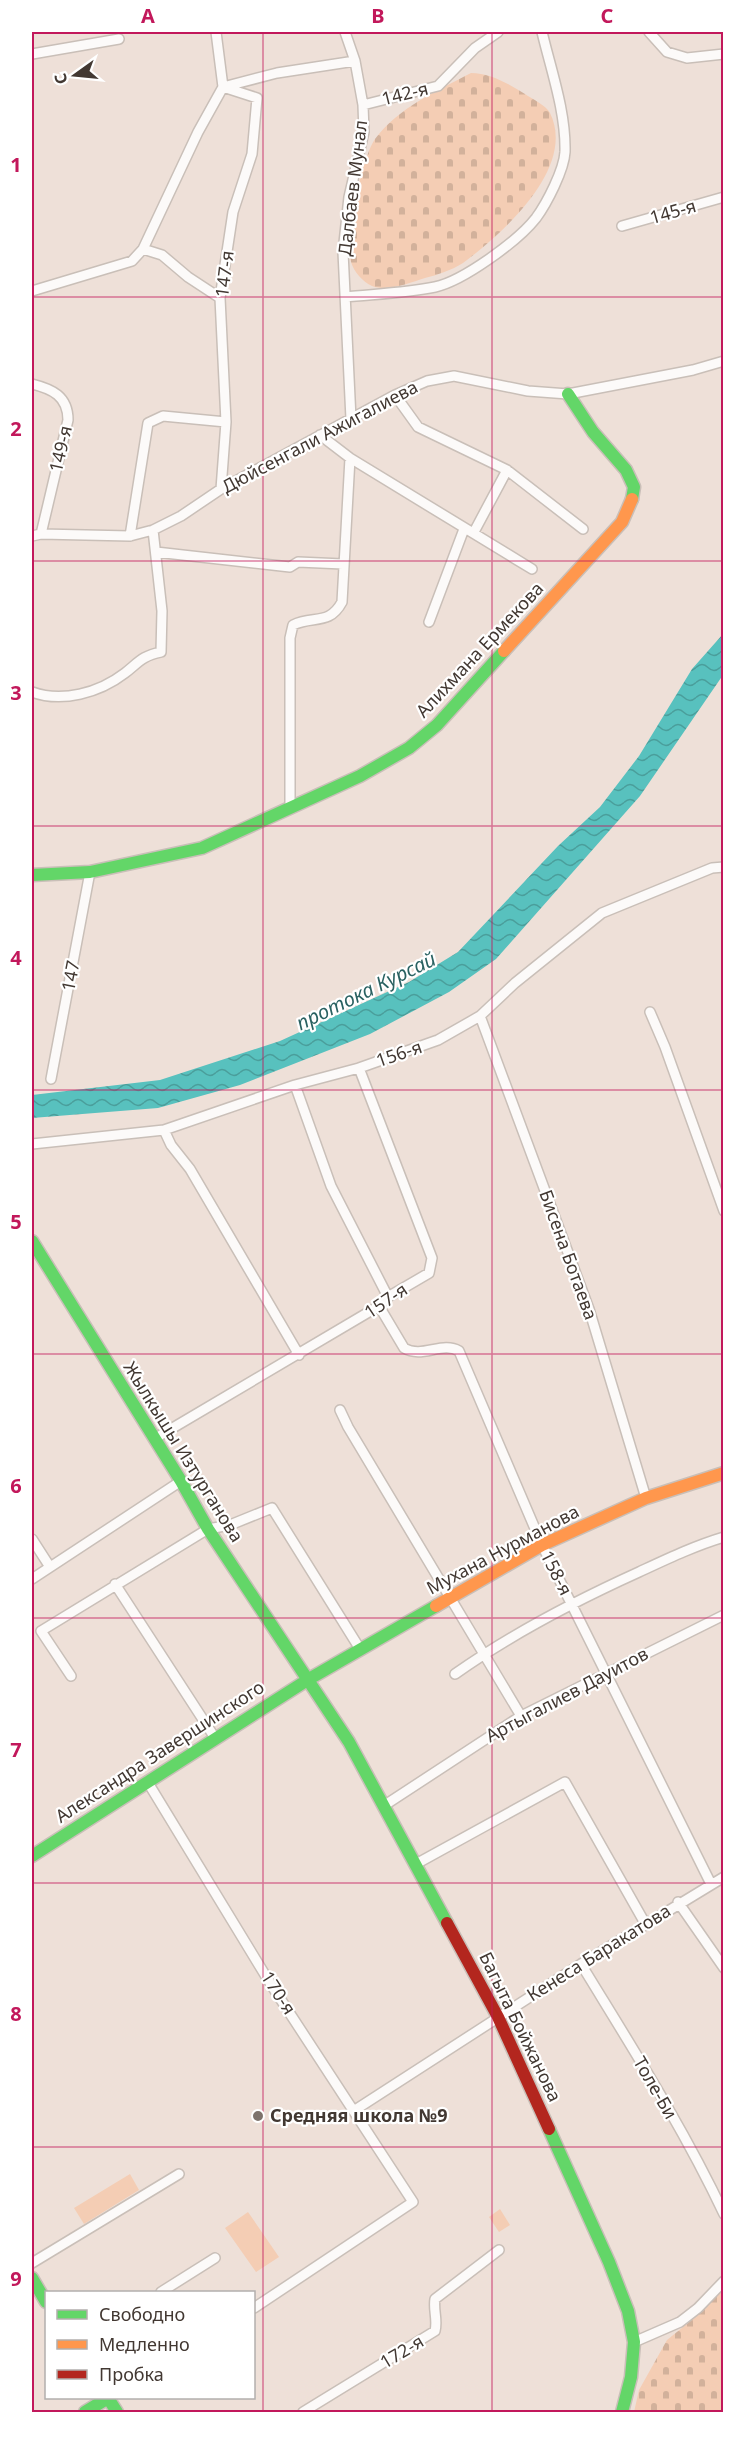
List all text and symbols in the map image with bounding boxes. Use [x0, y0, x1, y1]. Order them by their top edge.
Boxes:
text: A [141, 2, 155, 29]
text: B [371, 2, 385, 29]
text: C [601, 2, 614, 29]
north arrow [45, 45, 105, 105]
text: С [49, 71, 72, 87]
street label: 142-я [379, 76, 431, 110]
street label: Далбаев Мунал [332, 119, 372, 257]
text: 1 [10, 151, 22, 178]
street label: 145-я [647, 193, 699, 229]
street label: 147-я [209, 249, 239, 299]
street label: Дюйсенгали Ажигалиева [217, 374, 422, 498]
text: 2 [10, 415, 22, 442]
street label: 149-я [43, 423, 77, 474]
street label: Алихмана Ермекова [410, 577, 548, 722]
text: 3 [10, 679, 22, 706]
text: 4 [10, 944, 22, 971]
water label: протока Курсай [291, 945, 440, 1036]
street label: 147 [55, 958, 85, 993]
street label: 156-я [373, 1034, 425, 1072]
street label: Бисена Ботаева [534, 1186, 604, 1323]
text: 5 [10, 1208, 22, 1235]
street label: 157-я [359, 1277, 412, 1323]
street label: Жылкышы Изтурганова [118, 1357, 249, 1546]
text: 6 [10, 1472, 22, 1499]
street label: Мухана Нурманова [422, 1499, 583, 1599]
street label: 158-я [536, 1546, 578, 1599]
street label: Артыгалиев Дауитов [481, 1641, 652, 1747]
street label: Александра Завершинского [50, 1675, 269, 1828]
text: 7 [10, 1736, 22, 1763]
street label: Кенеса Баракатова [522, 1898, 675, 2006]
street label: Багыта Бойжанова [474, 1948, 568, 2105]
street label: 170-я [256, 1966, 302, 2019]
text: 8 [10, 2000, 22, 2027]
street label: Толе-Би [628, 2052, 683, 2123]
place label: Средняя школа №9 [270, 2103, 448, 2127]
marker: Средняя школа №9 [251, 2109, 265, 2123]
text: 9 [10, 2265, 22, 2292]
legend [45, 2291, 255, 2399]
text: Свободно [99, 2302, 185, 2326]
street label: 172-я [375, 2329, 428, 2374]
text: Медленно [99, 2332, 190, 2356]
text: Пробка [99, 2362, 164, 2386]

